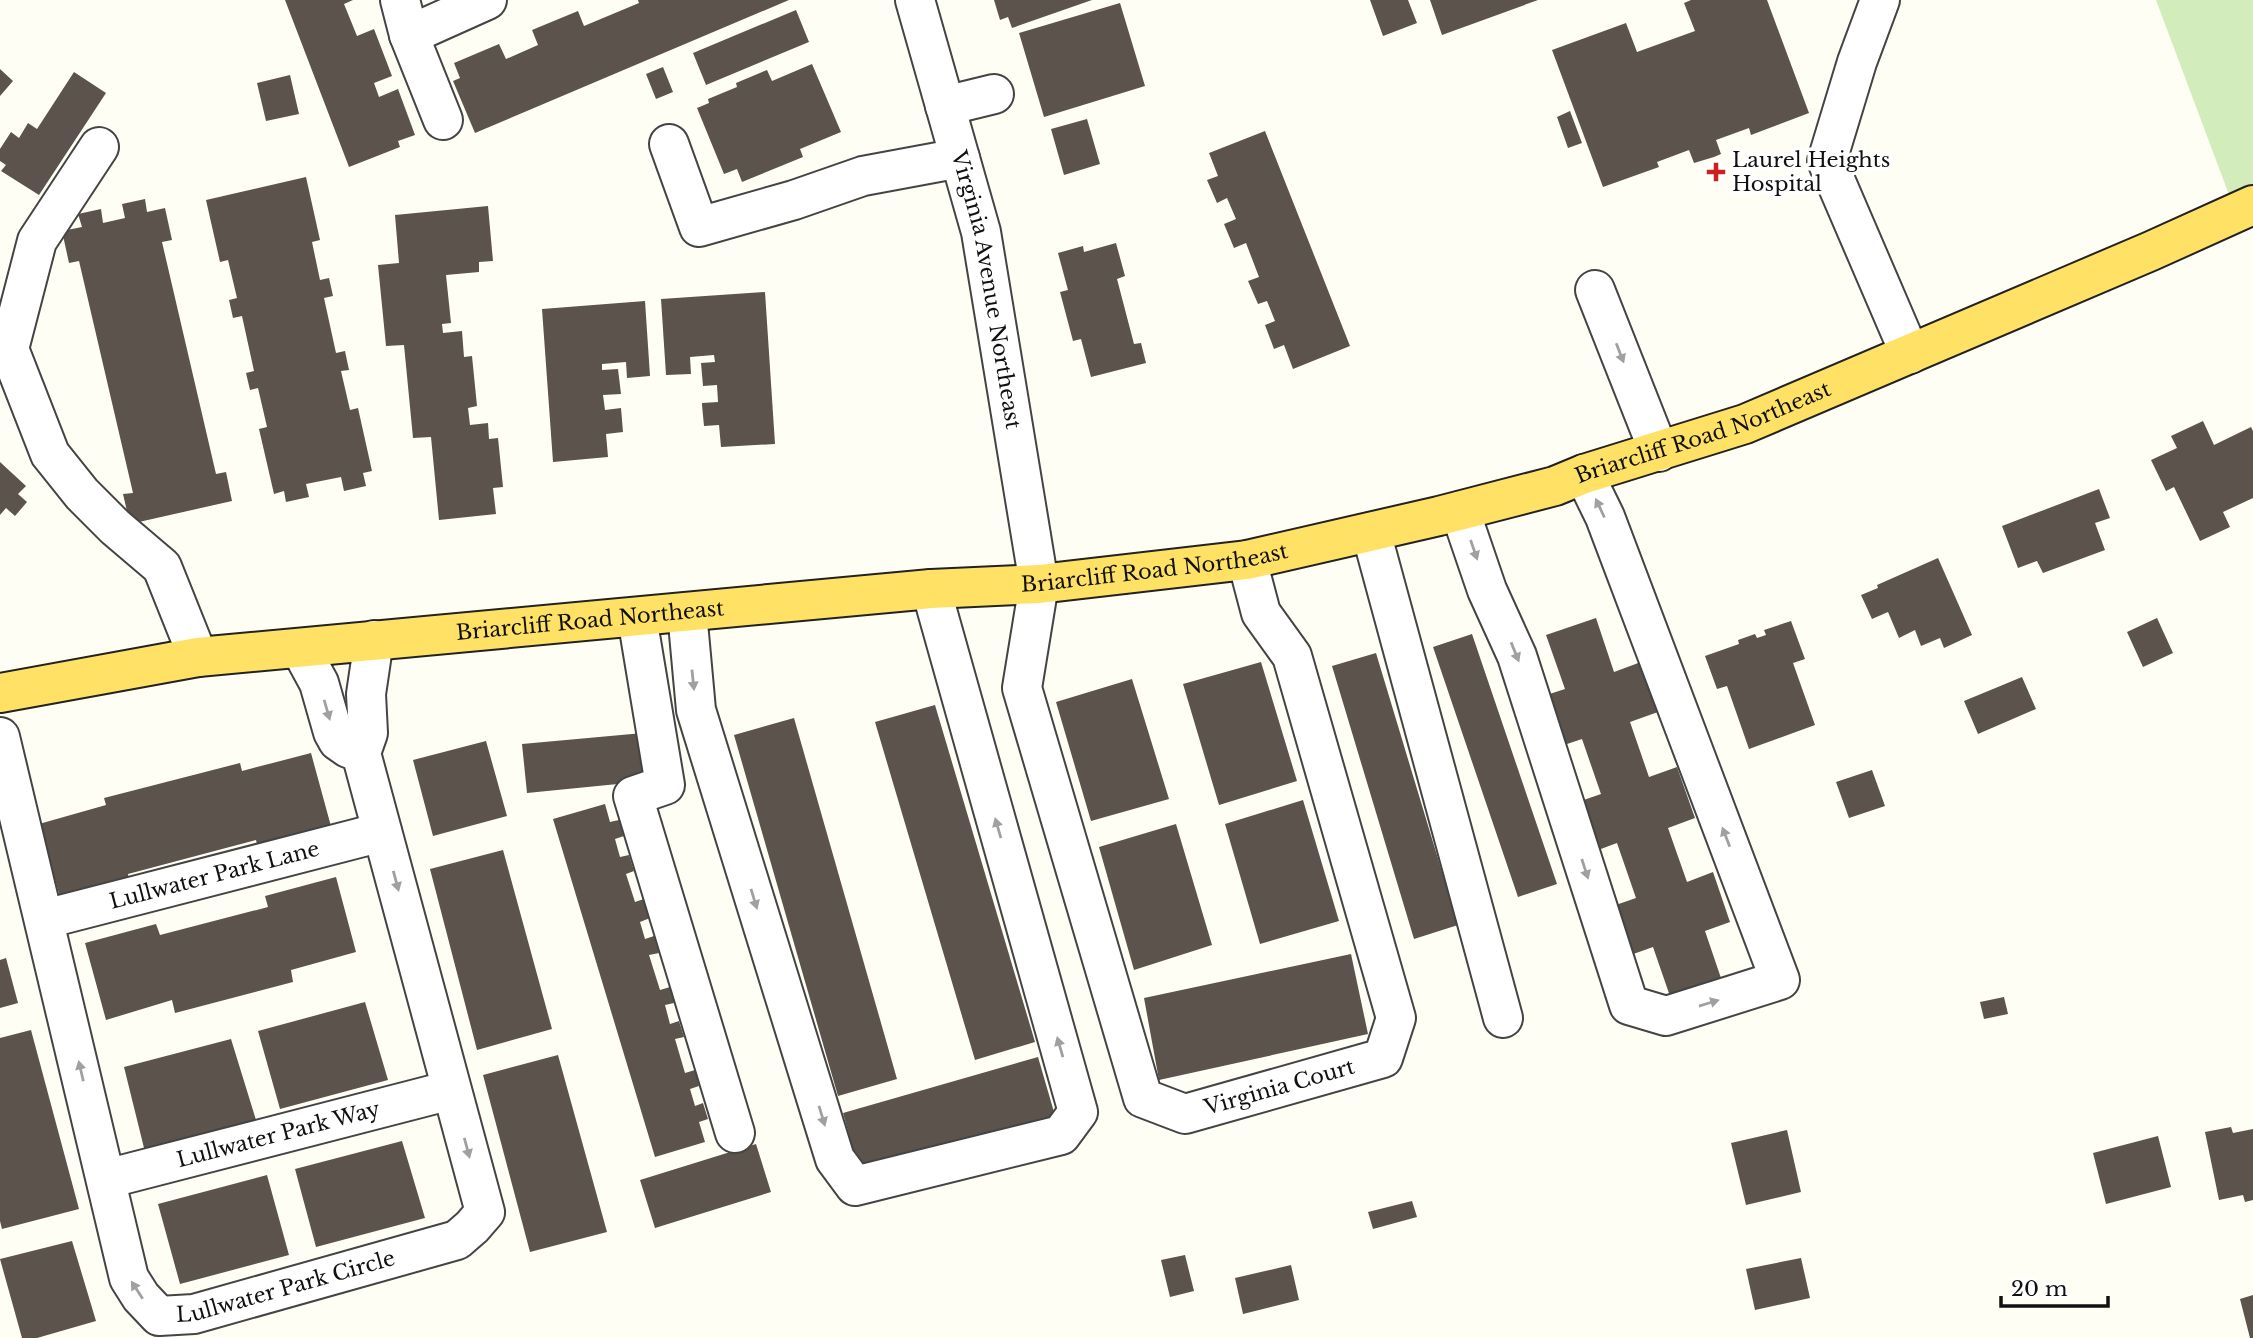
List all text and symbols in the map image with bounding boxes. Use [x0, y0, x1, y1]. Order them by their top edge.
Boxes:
street label: Virginia Avenue Northeast [945, 147, 1026, 431]
place label: Laurel Heights Hospital [1732, 147, 1890, 197]
marker: Laurel Heights Hospital [1706, 162, 1726, 182]
one-way arrow [1615, 343, 1626, 364]
street label: Briarcliff Road Northeast [1571, 376, 1835, 489]
one-way arrow [1595, 498, 1606, 518]
street label: Briarcliff Road Northeast [1020, 538, 1290, 598]
one-way arrow [1469, 540, 1480, 561]
street label: Briarcliff Road Northeast [455, 595, 725, 646]
one-way arrow [1509, 642, 1520, 663]
one-way arrow [687, 669, 698, 691]
one-way arrow [322, 700, 332, 721]
one-way arrow [992, 816, 1003, 838]
one-way arrow [1720, 826, 1731, 847]
street label: Lullwater Park Lane [107, 836, 322, 915]
one-way arrow [1580, 858, 1591, 879]
one-way arrow [391, 871, 401, 892]
one-way arrow [750, 888, 760, 909]
one-way arrow [1699, 997, 1720, 1007]
one-way arrow [1054, 1036, 1064, 1057]
street label: Virginia Court [1200, 1054, 1358, 1121]
one-way arrow [75, 1060, 86, 1082]
street label: Lullwater Park Way [174, 1096, 383, 1173]
one-way arrow [817, 1105, 827, 1126]
one-way arrow [462, 1137, 473, 1159]
street label: Lullwater Park Circle [175, 1245, 398, 1328]
scale bar [2001, 1264, 2108, 1308]
text: 20 m [2011, 1276, 2068, 1302]
one-way arrow [130, 1281, 144, 1299]

